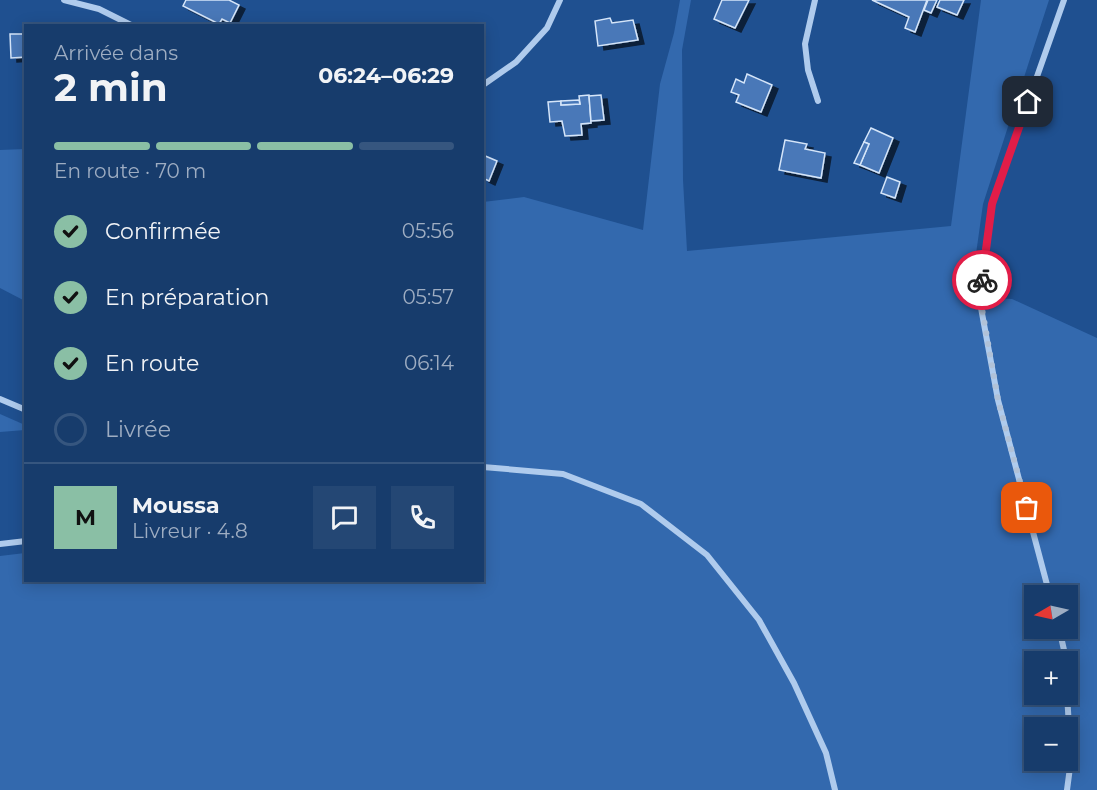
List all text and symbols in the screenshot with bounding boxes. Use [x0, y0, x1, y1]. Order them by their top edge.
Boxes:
text: Arrivée dans [54, 41, 178, 65]
text: 06:24–06:29 [318, 62, 454, 89]
text: 2 min [54, 63, 168, 111]
pin [1002, 76, 1053, 127]
icon: home [1011, 85, 1044, 118]
text: En route · 70 m [54, 159, 206, 183]
icon: check [54, 215, 87, 248]
text: Confirmée [105, 218, 221, 245]
text: 05:56 [402, 219, 454, 243]
courier [952, 250, 1012, 310]
icon: bike [966, 264, 999, 297]
icon: check [54, 281, 87, 314]
text: En préparation [105, 284, 269, 311]
text: 05:57 [402, 285, 454, 309]
icon: check [54, 347, 87, 380]
text: En route [105, 350, 199, 377]
text: 06:14 [404, 351, 454, 375]
text: Livrée [105, 416, 171, 443]
pin [1001, 482, 1052, 533]
button: chat [313, 486, 376, 549]
button: phone [391, 486, 454, 549]
icon: bag [1010, 491, 1043, 524]
text: Moussa [132, 492, 219, 519]
text: M [75, 504, 96, 531]
text: Livreur · 4.8 [132, 519, 248, 543]
north arrow [1024, 585, 1078, 639]
map controls [1024, 585, 1078, 771]
button: + [1024, 651, 1078, 705]
button: − [1024, 717, 1078, 771]

